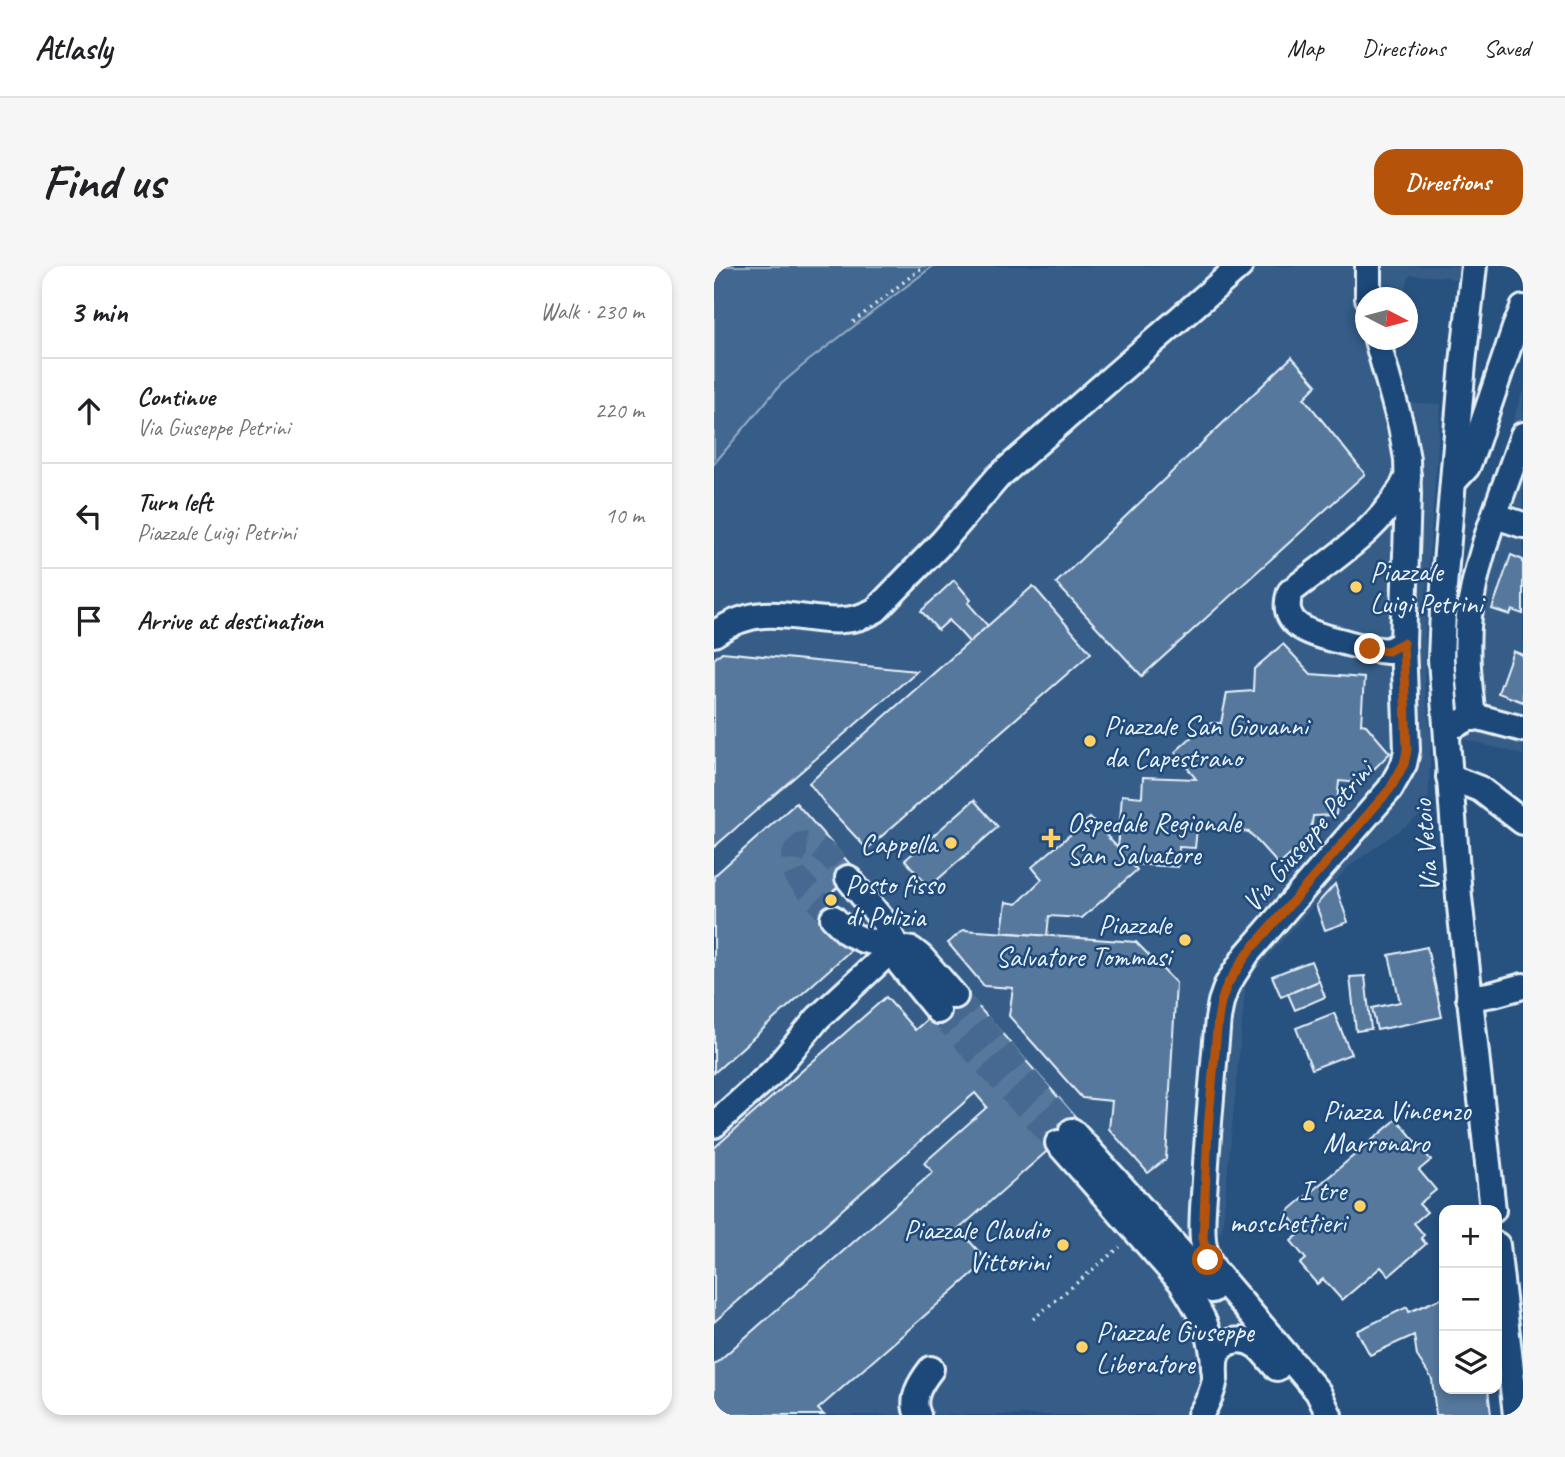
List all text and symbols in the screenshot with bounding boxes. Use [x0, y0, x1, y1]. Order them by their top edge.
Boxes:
text: Atlasly [35, 27, 112, 69]
text: Map [1287, 33, 1324, 63]
text: Directions [1362, 33, 1445, 63]
text: Saved [1483, 33, 1530, 63]
button: Directions [1374, 149, 1523, 215]
text: Find us [42, 151, 164, 213]
north arrow [1355, 287, 1418, 350]
text: 3 min [70, 293, 127, 331]
text: Walk · 230 m [540, 297, 644, 326]
text: Continue [137, 380, 215, 413]
icon: ahead [70, 392, 108, 430]
text: 220 m [595, 396, 644, 425]
text: Via Giuseppe Petrini [137, 413, 290, 442]
text: Turn left [137, 485, 212, 518]
icon: left [70, 497, 108, 535]
text: 10 m [605, 501, 644, 530]
text: Piazzale Luigi Petrini [137, 518, 296, 547]
place label: Piazzale Luigi Petrini [1370, 554, 1486, 621]
marker: Piazzale Luigi Petrini [1348, 579, 1364, 595]
icon: arrive [70, 602, 108, 640]
text: Arrive at destination [137, 604, 323, 637]
route end [1354, 633, 1385, 664]
place label: Piazzale San Giovanni da Capestrano [1104, 708, 1311, 775]
marker: Piazzale San Giovanni da Capestrano [1082, 733, 1098, 749]
street label: Via Giuseppe Petrini [1234, 751, 1383, 919]
street label: Via Vetoio [1404, 796, 1447, 894]
place label: Ospedale Regionale San Salvatore [1067, 805, 1243, 872]
place label: Cappella [860, 826, 940, 861]
marker: Ospedale Regionale San Salvatore [1041, 828, 1061, 848]
marker: Cappella [943, 835, 959, 851]
place label: Posto fisso di Polizia [845, 867, 946, 934]
marker: Posto fisso di Polizia [823, 892, 839, 908]
place label: Piazzale Salvatore Tommasi [996, 907, 1175, 974]
marker: Piazzale Salvatore Tommasi [1177, 932, 1193, 948]
place label: Piazza Vincenzo Marronaro [1323, 1093, 1473, 1160]
marker: Piazza Vincenzo Marronaro [1301, 1118, 1317, 1134]
place label: I tre moschettieri [1230, 1173, 1350, 1240]
marker: I tre moschettieri [1352, 1198, 1368, 1214]
map controls [1439, 1205, 1502, 1394]
button: + [1439, 1205, 1502, 1268]
place label: Piazzale Claudio Vittorini [904, 1212, 1053, 1279]
marker: Piazzale Claudio Vittorini [1055, 1237, 1071, 1253]
route start [1192, 1244, 1223, 1275]
button: − [1439, 1268, 1502, 1331]
place label: Piazzale Giuseppe Liberatore [1096, 1314, 1256, 1381]
button: layers [1439, 1331, 1502, 1394]
marker: Piazzale Giuseppe Liberatore [1074, 1339, 1090, 1355]

